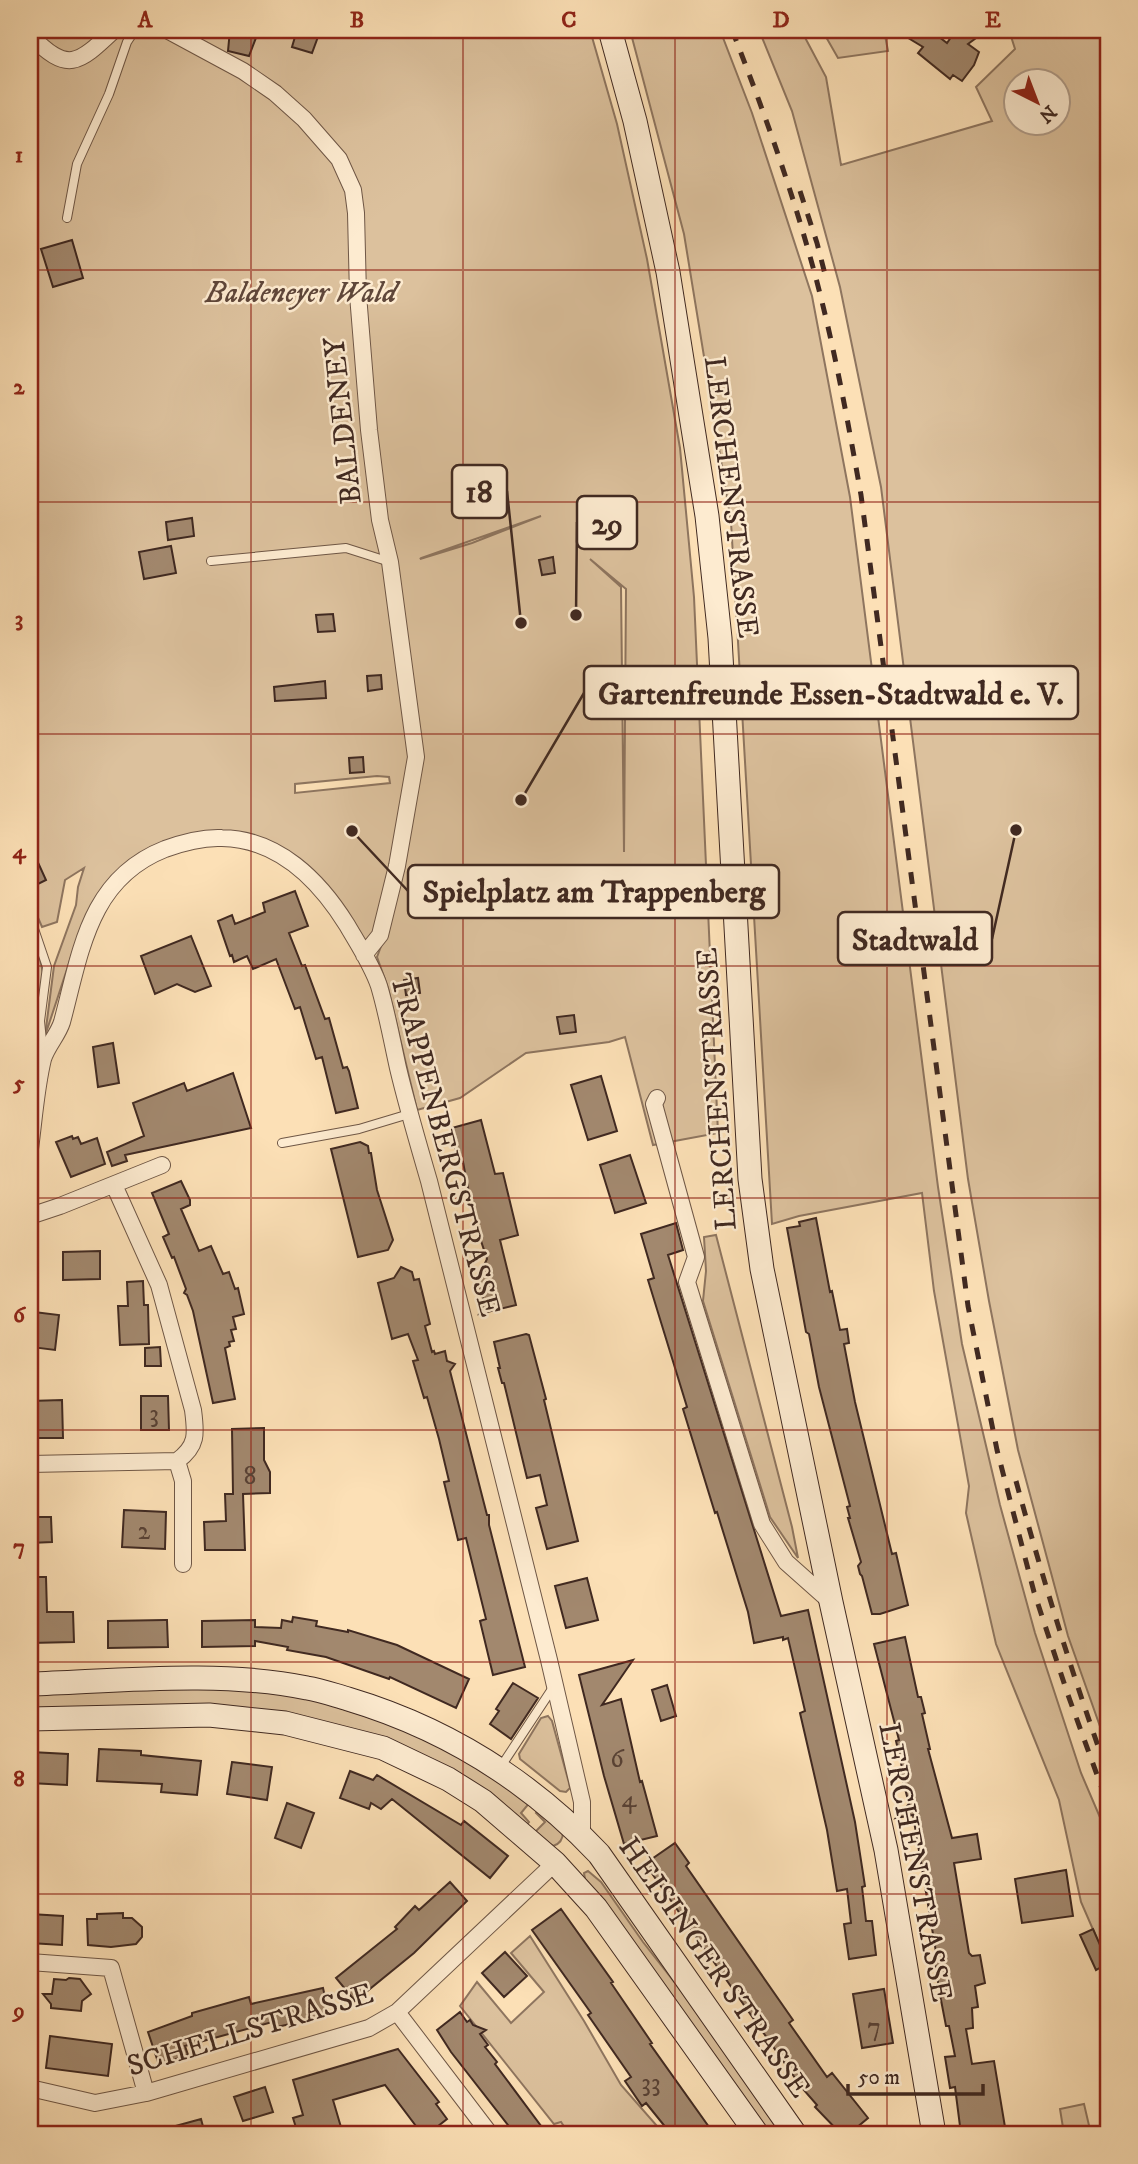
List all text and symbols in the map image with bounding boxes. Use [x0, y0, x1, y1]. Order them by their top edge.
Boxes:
text: A [137, 6, 154, 35]
text: B [350, 6, 364, 35]
text: C [561, 6, 577, 35]
text: D [772, 6, 790, 35]
text: E [985, 6, 1001, 35]
north arrow [1002, 66, 1072, 136]
text: N [1034, 100, 1061, 128]
text: 1 [15, 141, 23, 170]
park label: Baldeneyer Wald [204, 275, 401, 312]
street label: BALDENEY [316, 334, 371, 506]
street label: LERCHENSTRASSE [695, 354, 766, 640]
text: 2 [13, 373, 25, 402]
callout: 18 [452, 465, 507, 518]
text: 18 [465, 473, 493, 513]
callout: 29 [577, 496, 637, 549]
text: 29 [591, 505, 623, 545]
text: 3 [15, 605, 23, 634]
callout: Gartenfreunde Essen-Stadtwald e. V. [584, 666, 1078, 719]
text: Gartenfreunde Essen-Stadtwald e. V. [598, 675, 1064, 715]
text: 4 [12, 837, 27, 866]
callout: Spielplatz am Trappenberg [408, 865, 779, 918]
text: Spielplatz am Trappenberg [423, 873, 767, 913]
callout: Stadtwald [838, 912, 992, 965]
text: Stadtwald [852, 921, 979, 961]
street label: LERCHENSTRASSE [689, 946, 746, 1232]
street label: TRAPPENBERGSTRASSE [381, 970, 508, 1321]
text: 5 [12, 1069, 25, 1098]
text: 6 [13, 1301, 27, 1330]
house number: 3 [149, 1398, 159, 1431]
house number: 8 [243, 1460, 257, 1493]
house number: 2 [138, 1515, 151, 1548]
text: 7 [13, 1533, 25, 1562]
street label: LERCHENSTRASSE [869, 1720, 960, 2005]
house number: 6 [610, 1743, 625, 1776]
text: 8 [13, 1765, 25, 1794]
house number: 4 [622, 1783, 638, 1816]
street label: HEISINGER STRASSE [610, 1830, 818, 2105]
street label: SCHELLSTRASSE [123, 1975, 378, 2085]
text: 9 [11, 1997, 25, 2026]
house number: 7 [867, 2011, 881, 2044]
scale bar [848, 2052, 982, 2096]
text: 50 m [858, 2065, 900, 2091]
house number: 33 [641, 2067, 661, 2100]

